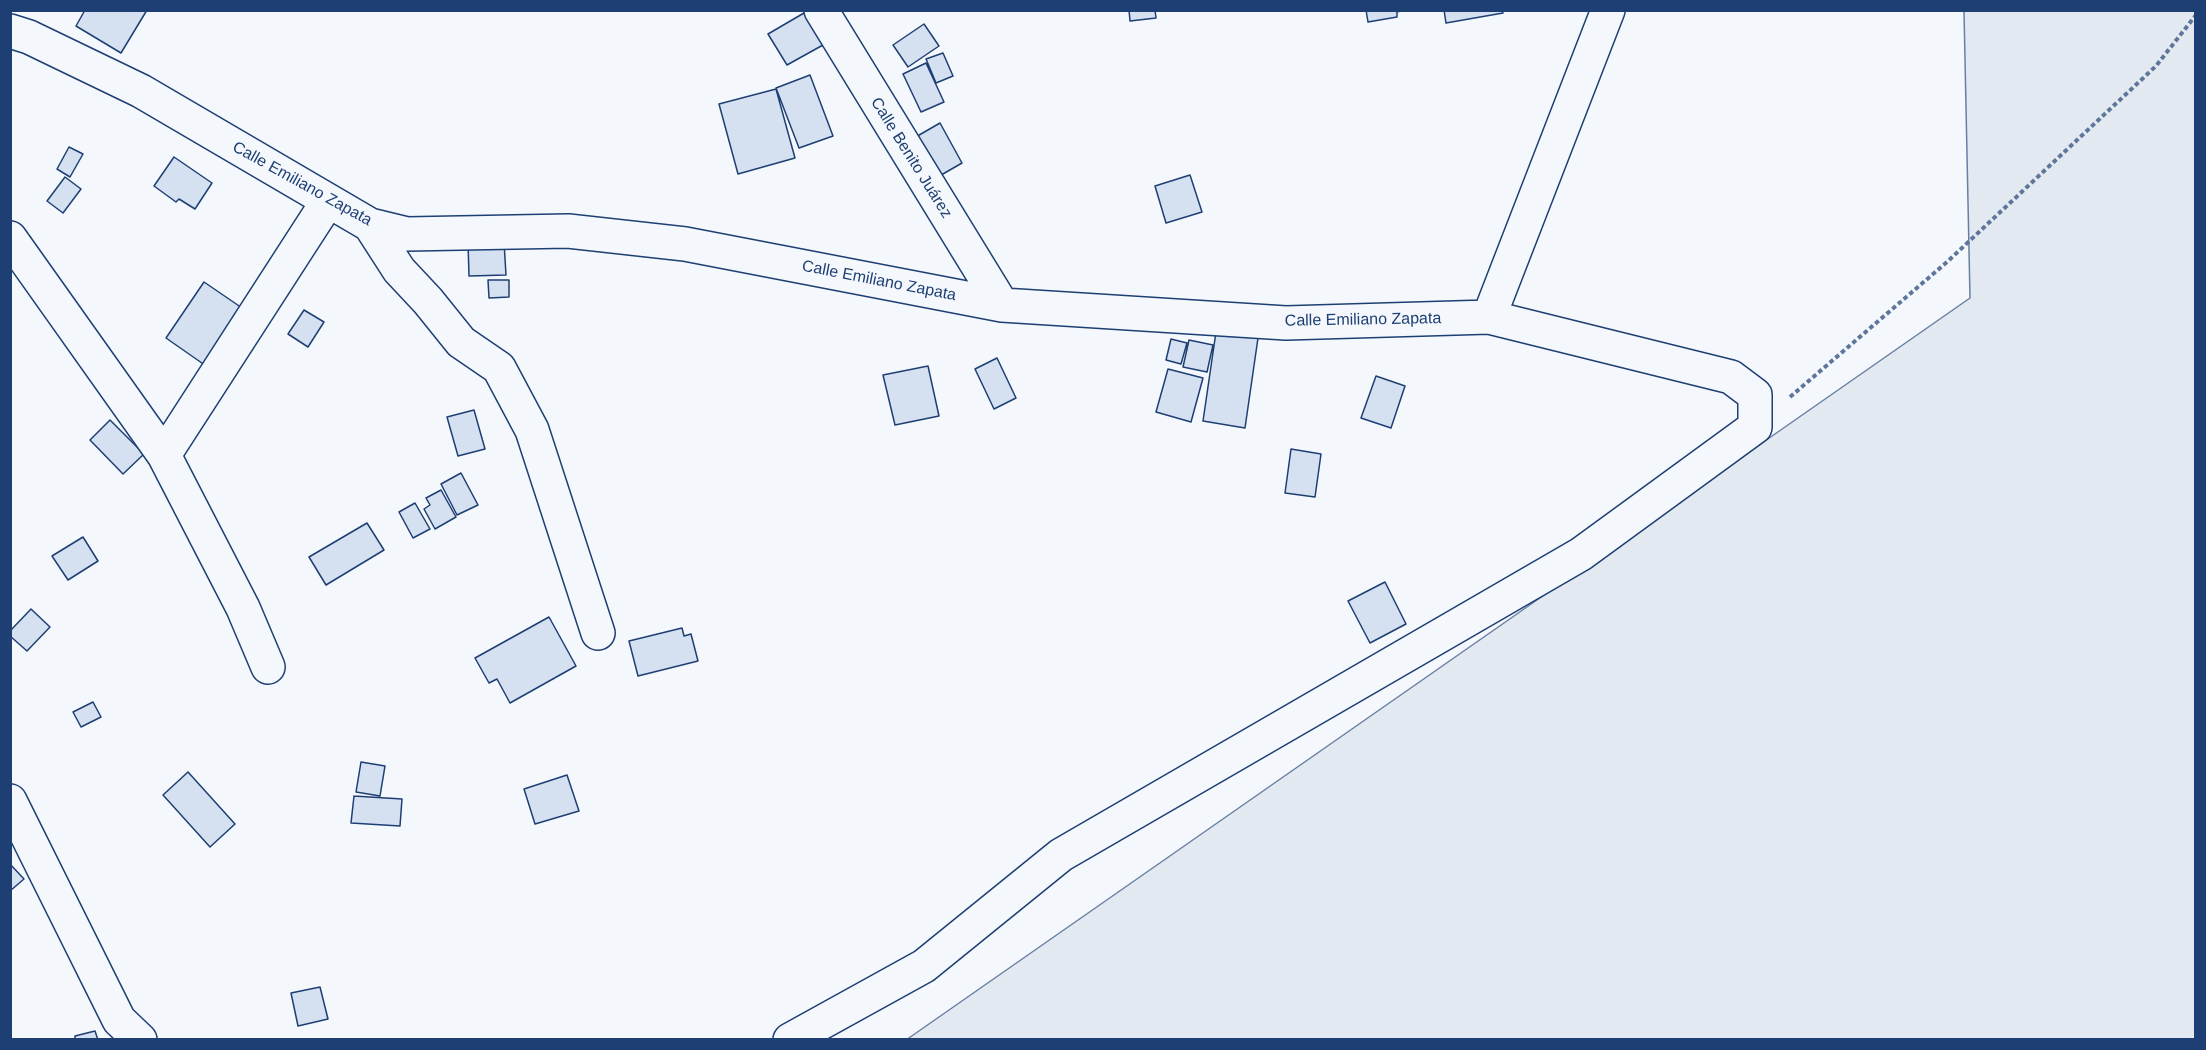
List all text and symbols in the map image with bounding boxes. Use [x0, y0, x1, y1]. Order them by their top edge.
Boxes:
street label: Calle Benito Juárez [866, 94, 956, 222]
street label: Calle Emiliano Zapata [229, 138, 375, 230]
street label: Calle Emiliano Zapata [800, 257, 958, 305]
street label: Calle Emiliano Zapata [1285, 309, 1441, 331]

